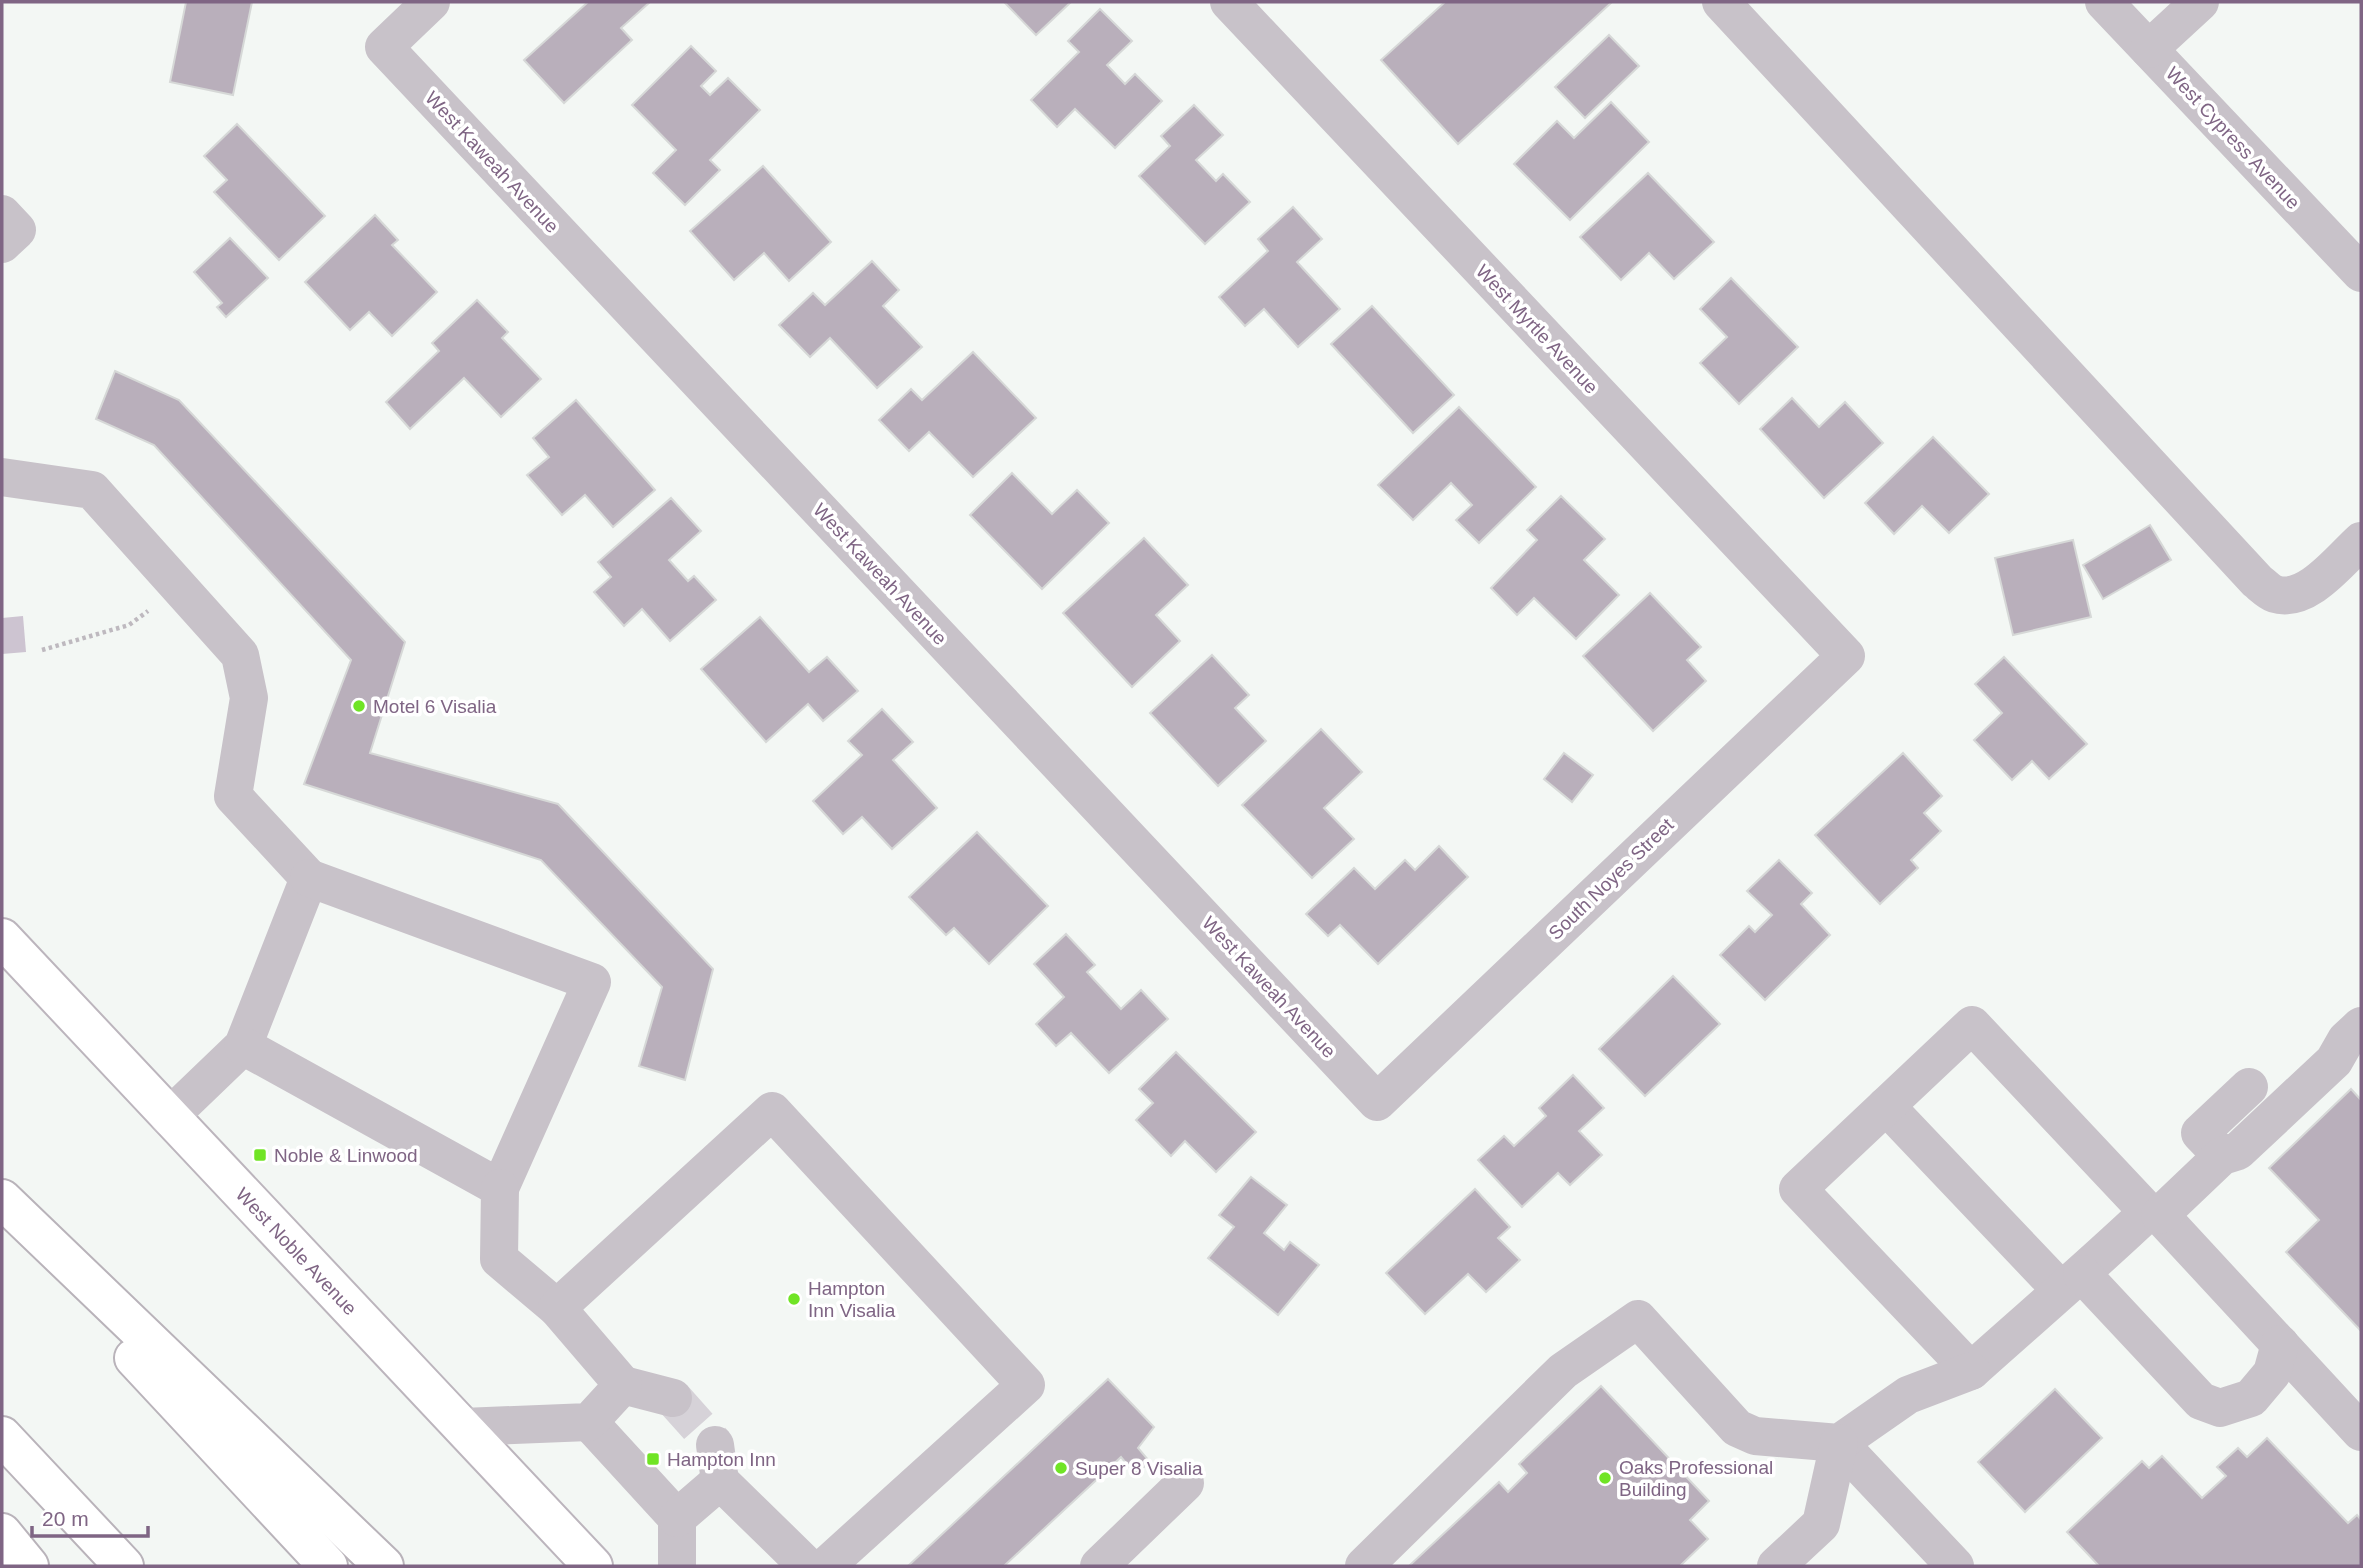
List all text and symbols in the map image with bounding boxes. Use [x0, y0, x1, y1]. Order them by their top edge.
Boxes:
street label: West Cypress Avenue [2162, 63, 2304, 213]
street label: West Kaweah Avenue [421, 87, 563, 237]
street label: West Myrtle Avenue [1472, 260, 1602, 398]
street label: West Kaweah Avenue [809, 499, 951, 649]
place label: Motel 6 Visalia [373, 696, 497, 717]
marker: Motel 6 Visalia [351, 698, 367, 714]
street label: South Noyes Street [1544, 814, 1678, 944]
street label: West Kaweah Avenue [1198, 912, 1340, 1062]
place label: Noble & Linwood [274, 1145, 418, 1166]
marker: Noble & Linwood [252, 1147, 268, 1163]
street label: West Noble Avenue [232, 1183, 361, 1319]
place label: Hampton Inn Visalia [808, 1278, 896, 1321]
marker: Hampton Inn Visalia [786, 1291, 802, 1307]
place label: Hampton Inn [667, 1449, 776, 1470]
marker: Hampton Inn [645, 1451, 661, 1467]
place label: Oaks Professional Building [1619, 1457, 1773, 1500]
place label: Super 8 Visalia [1075, 1458, 1203, 1479]
marker: Super 8 Visalia [1053, 1460, 1069, 1476]
marker: Oaks Professional Building [1597, 1470, 1613, 1486]
scale bar [32, 1494, 147, 1538]
text: 20 m [42, 1507, 89, 1530]

